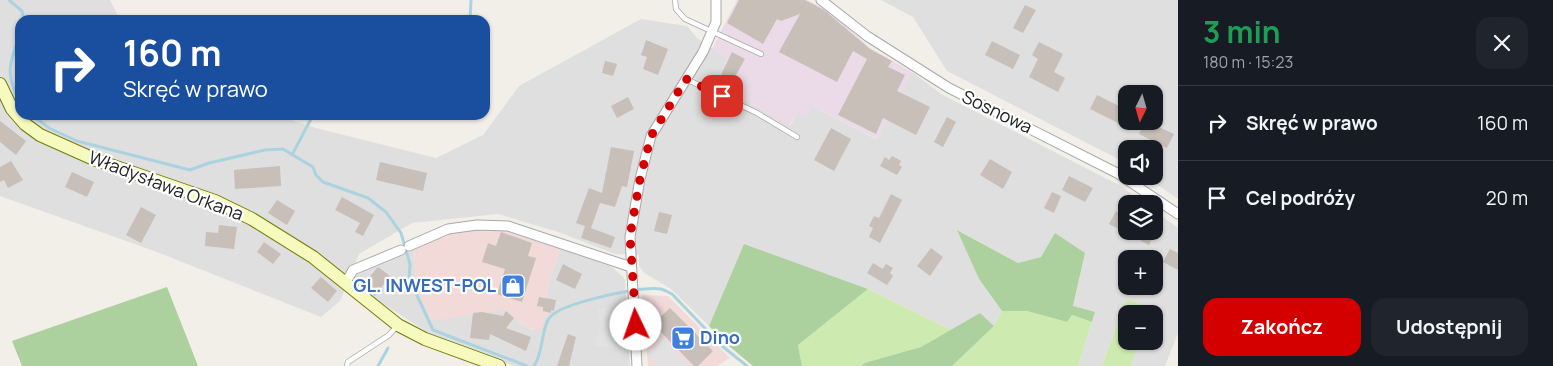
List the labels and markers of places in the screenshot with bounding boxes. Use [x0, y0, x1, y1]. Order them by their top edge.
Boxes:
pin [701, 75, 743, 117]
place label: GL. INWEST-POL [353, 273, 496, 297]
shop icon: GL. INWEST-POL [500, 273, 526, 299]
supermarket icon: Dino [670, 325, 696, 351]
place label: Dino [700, 325, 740, 349]

